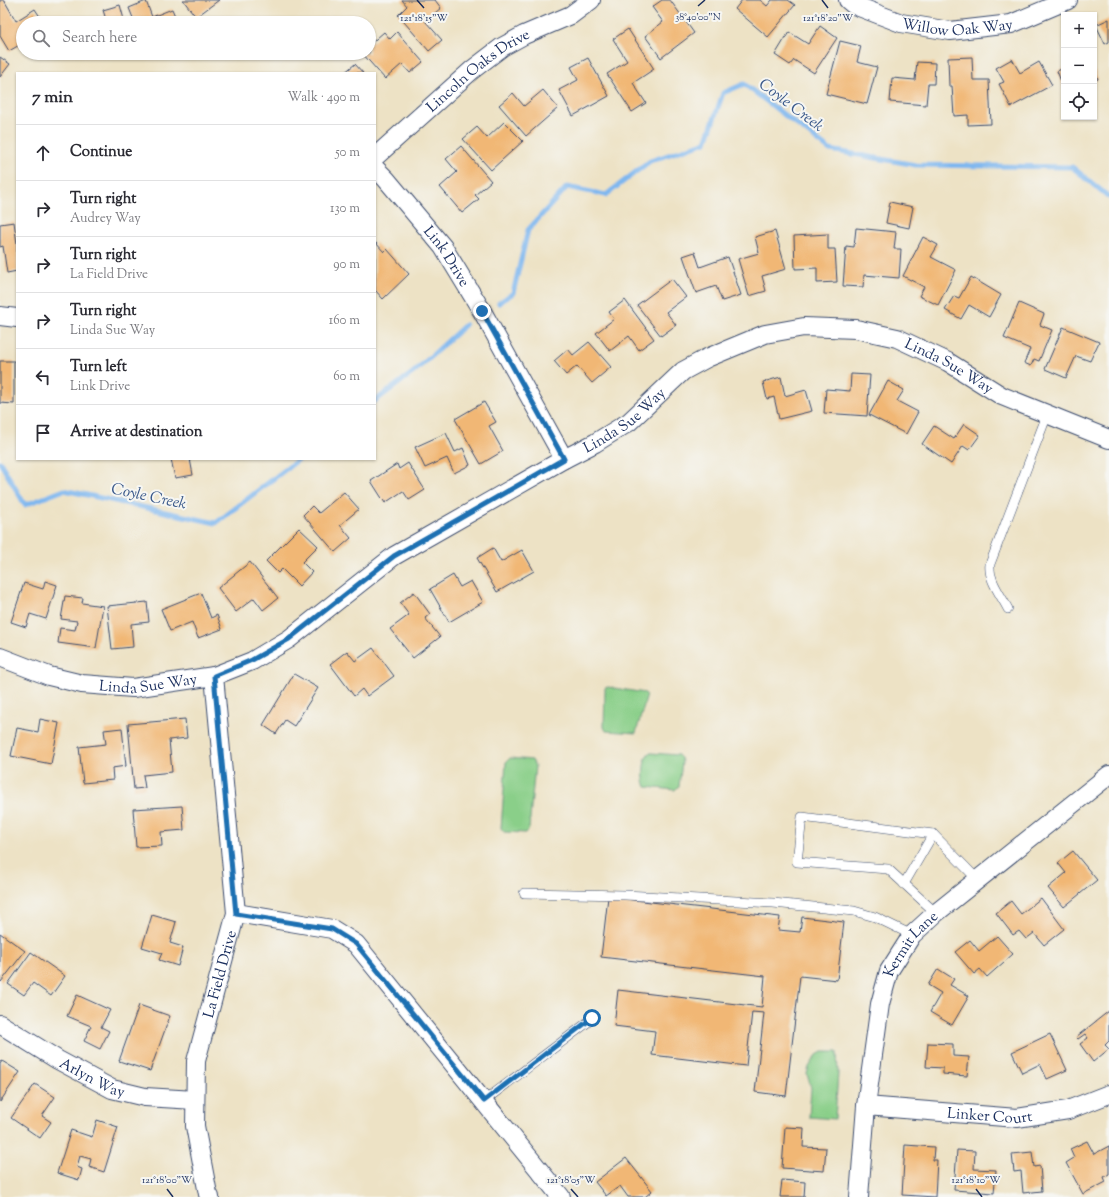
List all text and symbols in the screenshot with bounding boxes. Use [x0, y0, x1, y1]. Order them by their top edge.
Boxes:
text: 38°40'00"N [675, 10, 721, 25]
text: 121°18'15"W [400, 11, 448, 26]
text: 121°18'20"W [803, 11, 853, 26]
map controls [1061, 12, 1097, 120]
button: + [1061, 12, 1097, 48]
street label: Willow Oak Way [900, 14, 1014, 43]
search box [16, 16, 376, 60]
street label: Lincoln Oaks Drive [422, 25, 533, 118]
icon: search [30, 27, 52, 49]
text: Search here [62, 28, 137, 49]
button: − [1061, 48, 1097, 84]
water label: Coyle Creek [753, 74, 828, 138]
button: locate [1061, 84, 1097, 120]
text: 7 min [32, 86, 73, 110]
text: Walk · 490 m [288, 89, 360, 107]
icon: ahead [32, 142, 54, 164]
text: Continue [70, 142, 132, 163]
text: 50 m [335, 144, 360, 162]
text: Turn right [70, 189, 136, 210]
icon: right [32, 198, 54, 220]
text: 130 m [330, 200, 360, 218]
text: Audrey Way [70, 210, 141, 228]
street label: Link Drive [418, 222, 474, 291]
text: Turn right [70, 245, 136, 266]
icon: right [32, 254, 54, 276]
text: 90 m [333, 256, 360, 274]
text: La Field Drive [70, 266, 148, 284]
text: Turn right [70, 301, 136, 322]
route end [473, 302, 491, 320]
icon: right [32, 310, 54, 332]
text: 160 m [329, 312, 360, 330]
text: Linda Sue Way [70, 322, 155, 340]
street label: Linda Sue Way [901, 334, 997, 400]
text: Turn left [70, 357, 127, 378]
icon: left [32, 366, 54, 388]
text: 60 m [333, 368, 360, 386]
text: Link Drive [70, 378, 130, 396]
street label: Linda Sue Way [580, 383, 671, 459]
icon: arrive [32, 422, 54, 444]
text: Arrive at destination [70, 422, 203, 443]
water label: Coyle Creek [109, 478, 188, 517]
street label: Linda Sue Way [98, 670, 199, 700]
street label: Kermit Lane [879, 907, 943, 979]
street label: La Field Drive [199, 928, 243, 1021]
route start [583, 1009, 601, 1027]
street label: Arlyn Way [55, 1054, 127, 1104]
street label: Linker Court [946, 1103, 1034, 1131]
text: 121°18'00"W [142, 1173, 192, 1188]
text: 121°18'05"W [547, 1173, 595, 1188]
text: 121°18'10"W [952, 1173, 1000, 1188]

